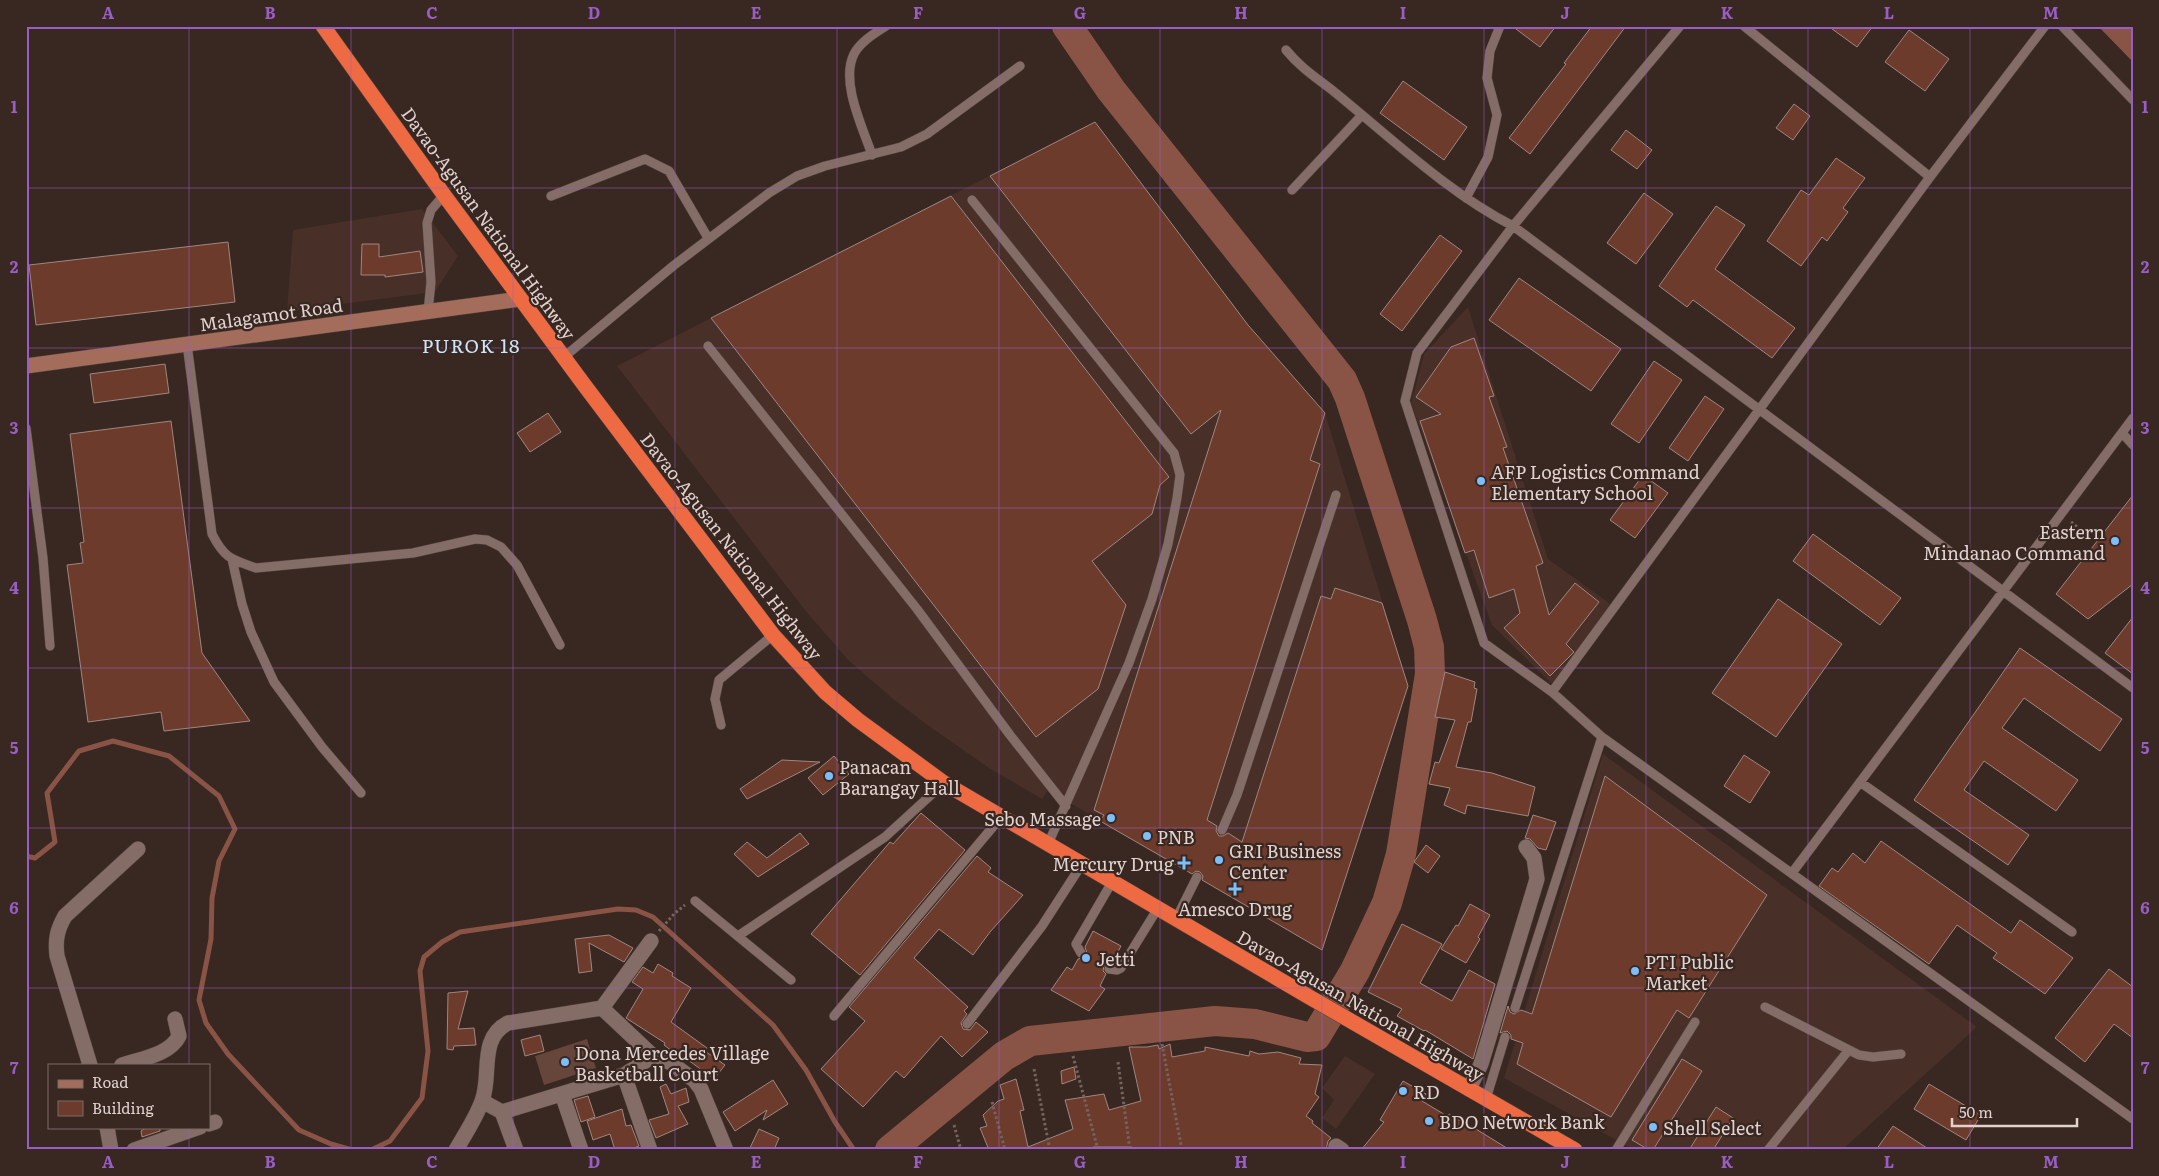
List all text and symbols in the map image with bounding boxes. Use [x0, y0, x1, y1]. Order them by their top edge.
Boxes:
text: A [102, 0, 114, 24]
text: B [264, 0, 276, 24]
text: C [426, 0, 438, 24]
text: D [588, 0, 600, 24]
text: E [751, 0, 762, 24]
text: F [913, 0, 923, 24]
text: G [1074, 0, 1086, 24]
text: H [1234, 0, 1248, 24]
text: I [1400, 0, 1406, 24]
text: J [1560, 0, 1570, 24]
text: K [1721, 0, 1734, 24]
text: L [1884, 0, 1894, 24]
text: M [2043, 0, 2059, 24]
text: 1 [11, 94, 18, 118]
text: 1 [2142, 94, 2149, 118]
street label: Davao-Agusan National Highway [395, 101, 583, 345]
text: 2 [10, 254, 19, 278]
text: 2 [2141, 254, 2150, 278]
street label: Malagamot Road [197, 291, 345, 337]
district label: PUROK 18 [422, 331, 520, 359]
text: 3 [10, 415, 19, 439]
text: 3 [2141, 415, 2150, 439]
street label: Davao-Agusan National Highway [635, 427, 830, 666]
place label: AFP Logistics Command Elementary School [1491, 458, 1700, 506]
marker: AFP Logistics Command Elementary School [1475, 475, 1487, 487]
place label: Eastern Mindanao Command [1923, 518, 2105, 566]
marker: Eastern Mindanao Command [2109, 535, 2121, 547]
text: 4 [9, 575, 19, 599]
text: 4 [2140, 575, 2150, 599]
text: 5 [10, 735, 19, 759]
text: 5 [2141, 735, 2150, 759]
place label: Panacan Barangay Hall [839, 753, 960, 801]
marker: Panacan Barangay Hall [823, 770, 835, 782]
place label: Sebo Massage [984, 805, 1101, 832]
marker: Sebo Massage [1105, 812, 1117, 824]
place label: PNB [1157, 823, 1195, 850]
marker: PNB [1141, 830, 1153, 842]
place label: GRI Business Center [1229, 837, 1341, 885]
place label: Mercury Drug [1052, 850, 1175, 877]
marker: GRI Business Center [1213, 854, 1225, 866]
marker: Mercury Drug [1178, 857, 1190, 869]
marker: Amesco Drug [1229, 883, 1241, 895]
text: 6 [9, 895, 19, 919]
place label: Amesco Drug [1178, 895, 1293, 922]
text: 6 [2140, 895, 2150, 919]
street label: Davao-Agusan National Highway [1232, 923, 1490, 1087]
place label: Jetti [1096, 945, 1135, 972]
place label: PTI Public Market [1645, 948, 1734, 996]
marker: Jetti [1080, 952, 1092, 964]
marker: PTI Public Market [1629, 965, 1641, 977]
place label: Dona Mercedes Village Basketball Court [575, 1039, 769, 1087]
text: 7 [10, 1055, 19, 1079]
text: 7 [2141, 1055, 2150, 1079]
marker: Dona Mercedes Village Basketball Court [559, 1056, 571, 1068]
legend [48, 1064, 210, 1128]
text: Road [92, 1070, 128, 1093]
place label: RD [1413, 1078, 1440, 1105]
marker: RD [1397, 1085, 1409, 1097]
text: Building [92, 1096, 154, 1119]
scale bar [1952, 1096, 2076, 1128]
text: 50 m [1959, 1100, 1993, 1123]
place label: BDO Network Bank [1439, 1108, 1606, 1135]
place label: Shell Select [1663, 1114, 1762, 1141]
marker: BDO Network Bank [1423, 1115, 1435, 1127]
marker: Shell Select [1647, 1121, 1659, 1133]
text: A [102, 1149, 114, 1173]
text: B [264, 1149, 276, 1173]
text: C [426, 1149, 438, 1173]
text: D [588, 1149, 600, 1173]
text: E [751, 1149, 762, 1173]
text: F [913, 1149, 923, 1173]
text: G [1074, 1149, 1086, 1173]
text: H [1234, 1149, 1248, 1173]
text: I [1400, 1149, 1406, 1173]
text: J [1560, 1149, 1570, 1173]
text: K [1721, 1149, 1734, 1173]
text: L [1884, 1149, 1894, 1173]
text: M [2043, 1149, 2059, 1173]

